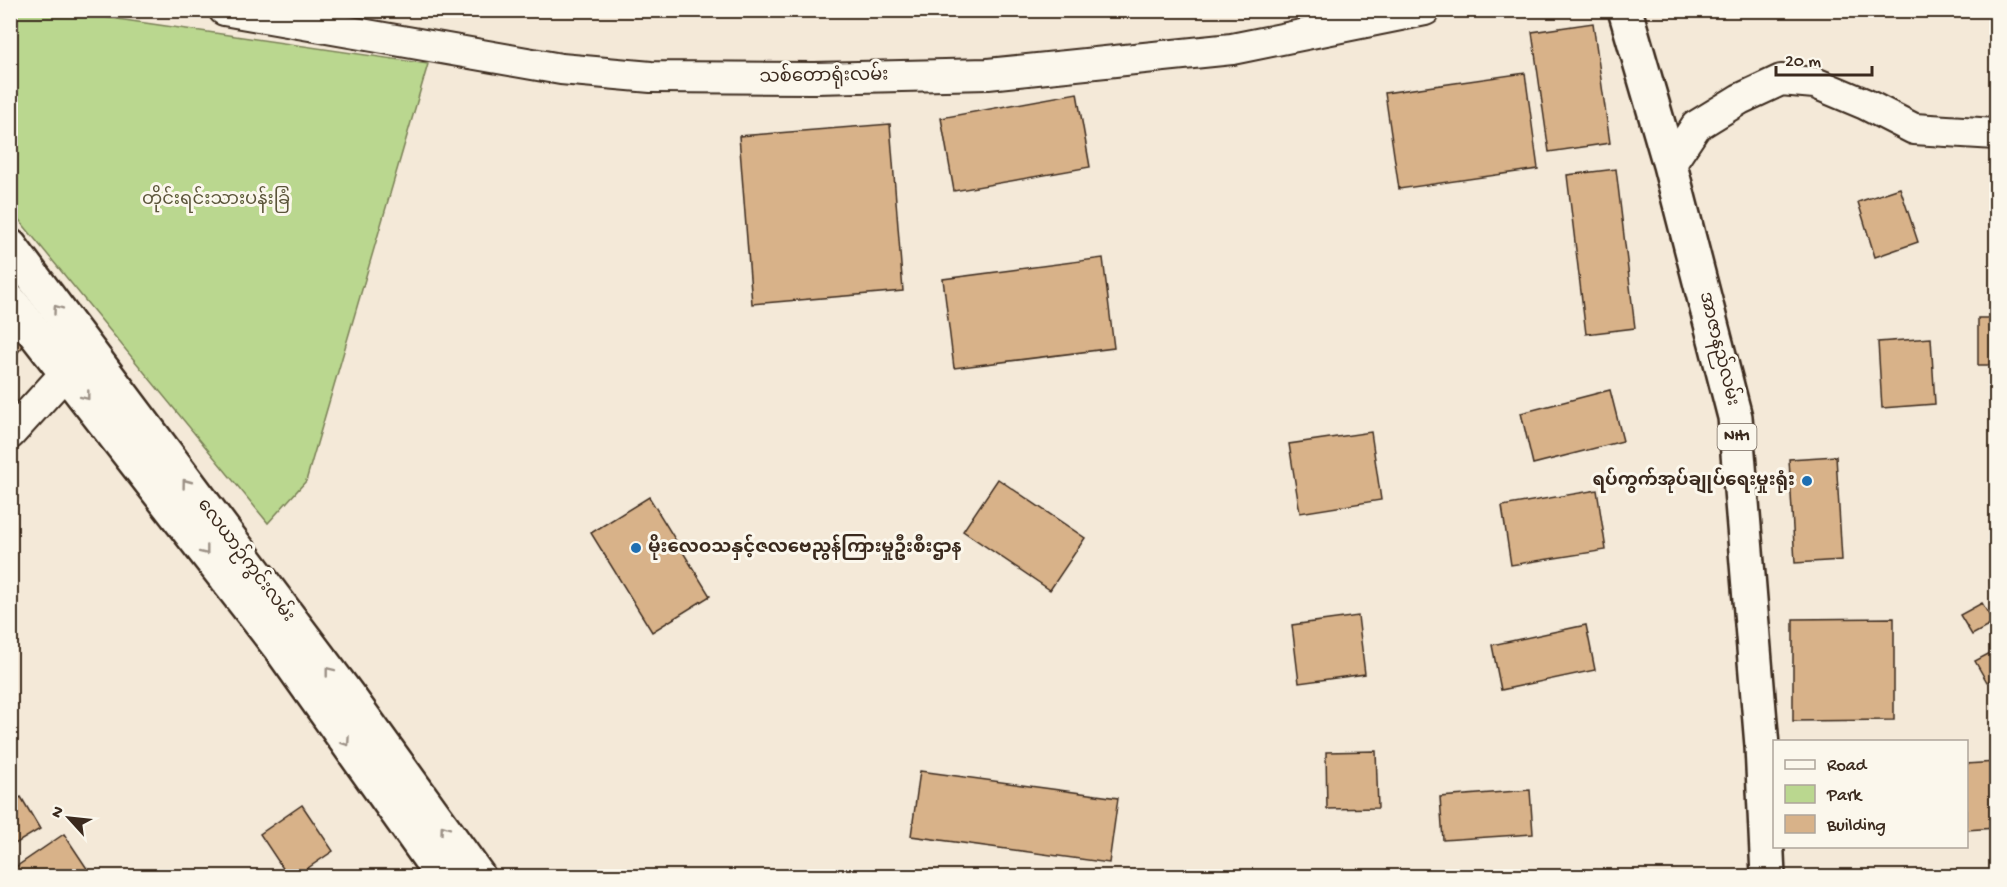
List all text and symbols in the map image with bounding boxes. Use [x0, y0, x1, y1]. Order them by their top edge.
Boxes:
scale bar [1776, 39, 1872, 77]
text: 20 m [1785, 52, 1821, 73]
street label: သစ်တောရုံးလမ်း [759, 60, 889, 91]
park label: တိုင်းရင်းသားပန်းခြံ [142, 184, 290, 213]
street label: အာဇာနည်လမ်း [1692, 289, 1747, 409]
one-way arrow [53, 305, 64, 316]
one-way arrow [79, 389, 90, 400]
road number: NH1 [1718, 424, 1756, 450]
place label: ရပ်ကွက်အုပ်ချုပ်ရေးမှုးရုံး [1593, 467, 1795, 494]
marker: ရပ်ကွက်အုပ်ချုပ်ရေးမှုးရုံး [1800, 474, 1814, 488]
one-way arrow [182, 478, 193, 489]
street label: လေယာဉ်ကွင်းလမ်း [190, 492, 302, 628]
place label: မိုးလေဝသနှင့်ဇလဗေညွန်ကြားမှုဦးစီးဌာန [648, 534, 962, 560]
marker: မိုးလေဝသနှင့်ဇလဗေညွန်ကြားမှုဦးစီးဌာန [629, 541, 643, 555]
one-way arrow [198, 544, 209, 555]
one-way arrow [326, 667, 337, 678]
one-way arrow [339, 735, 350, 746]
legend [1773, 740, 1968, 848]
text: Road [1827, 756, 1868, 777]
text: Park [1826, 786, 1863, 807]
north arrow [39, 788, 99, 848]
text: N [48, 803, 70, 822]
text: Building [1826, 816, 1886, 837]
one-way arrow [440, 824, 451, 835]

